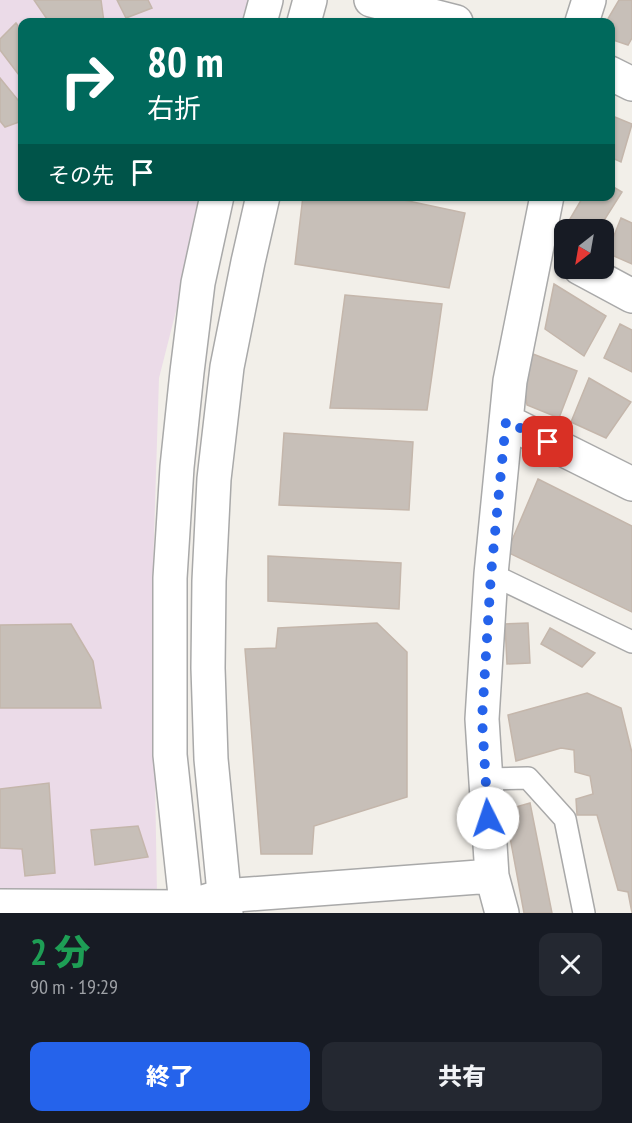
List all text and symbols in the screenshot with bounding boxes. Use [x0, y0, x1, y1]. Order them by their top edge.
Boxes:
text: 80 m [147, 34, 224, 89]
icon: right [48, 42, 126, 120]
text: 右折 [147, 91, 201, 125]
icon: arrive [126, 156, 159, 189]
text: その先 [48, 161, 114, 189]
north arrow [554, 219, 614, 279]
map controls [554, 219, 614, 279]
pin [522, 416, 573, 467]
icon: arrive [531, 425, 564, 458]
position arrow [456, 786, 520, 850]
text: 2 分 [30, 928, 91, 975]
button: close [539, 933, 602, 996]
text: 90 m · 19:29 [30, 974, 118, 1000]
button: 終了 [30, 1042, 310, 1111]
button: 共有 [322, 1042, 602, 1111]

